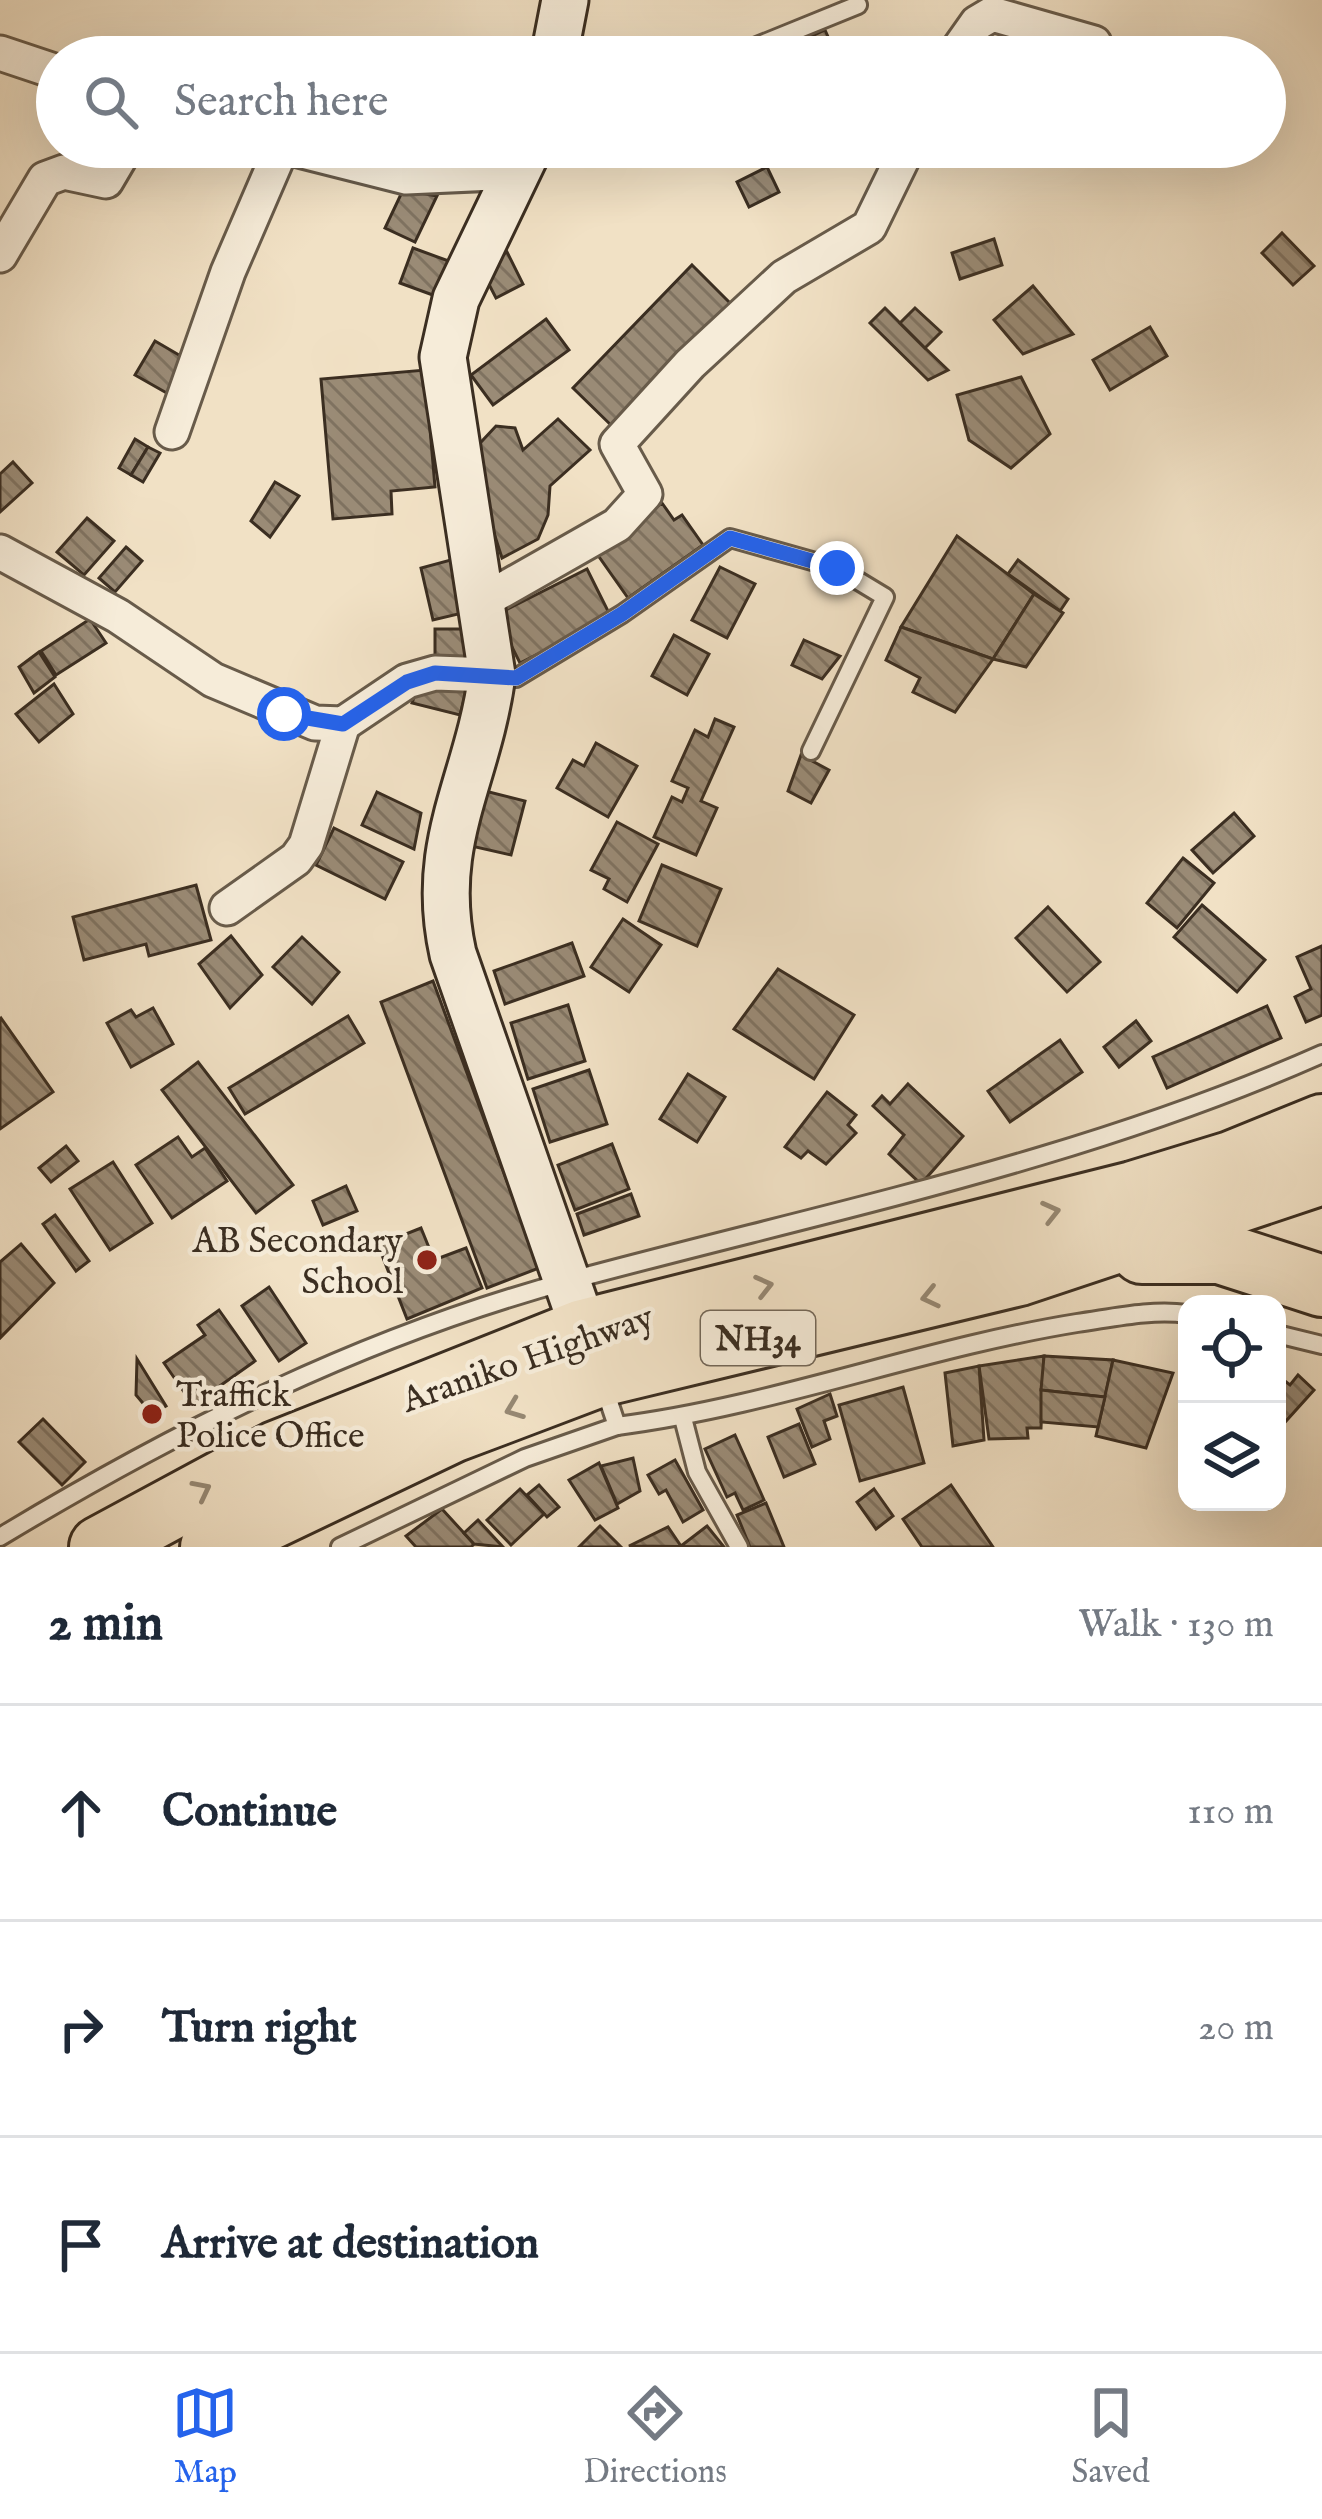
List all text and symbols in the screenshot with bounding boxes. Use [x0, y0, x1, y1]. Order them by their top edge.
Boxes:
search box [36, 36, 1286, 168]
icon: search [78, 69, 144, 135]
text: Search here [174, 74, 388, 131]
route end [810, 541, 864, 595]
route start [257, 687, 311, 741]
one-way arrow [1040, 1201, 1061, 1226]
place label: AB Secondary School [191, 1219, 403, 1306]
marker: AB Secondary School [414, 1247, 440, 1273]
one-way arrow [754, 1275, 774, 1300]
one-way arrow [921, 1283, 941, 1308]
street label: Araniko Highway [395, 1295, 660, 1425]
map controls [1178, 1295, 1286, 1511]
button: locate [1178, 1295, 1286, 1403]
road number: NH34 [701, 1311, 815, 1365]
place label: Traffick Police Office [176, 1373, 365, 1460]
one-way arrow [504, 1394, 525, 1419]
marker: Traffick Police Office [139, 1401, 165, 1427]
button: layers [1178, 1403, 1286, 1511]
one-way arrow [189, 1481, 211, 1504]
text: 2 min [48, 1593, 163, 1658]
text: Walk · 130 m [1078, 1601, 1274, 1650]
icon: ahead [48, 1780, 114, 1846]
text: Continue [162, 1784, 337, 1841]
text: 110 m [1187, 1788, 1274, 1837]
icon: right [48, 1996, 114, 2062]
text: Turn right [162, 2000, 357, 2057]
text: 20 m [1198, 2004, 1274, 2053]
icon: arrive [48, 2212, 114, 2278]
text: Arrive at destination [162, 2216, 539, 2273]
tab: Map [172, 2380, 238, 2494]
tab: Directions [583, 2380, 727, 2494]
tab: Saved [1072, 2380, 1150, 2494]

